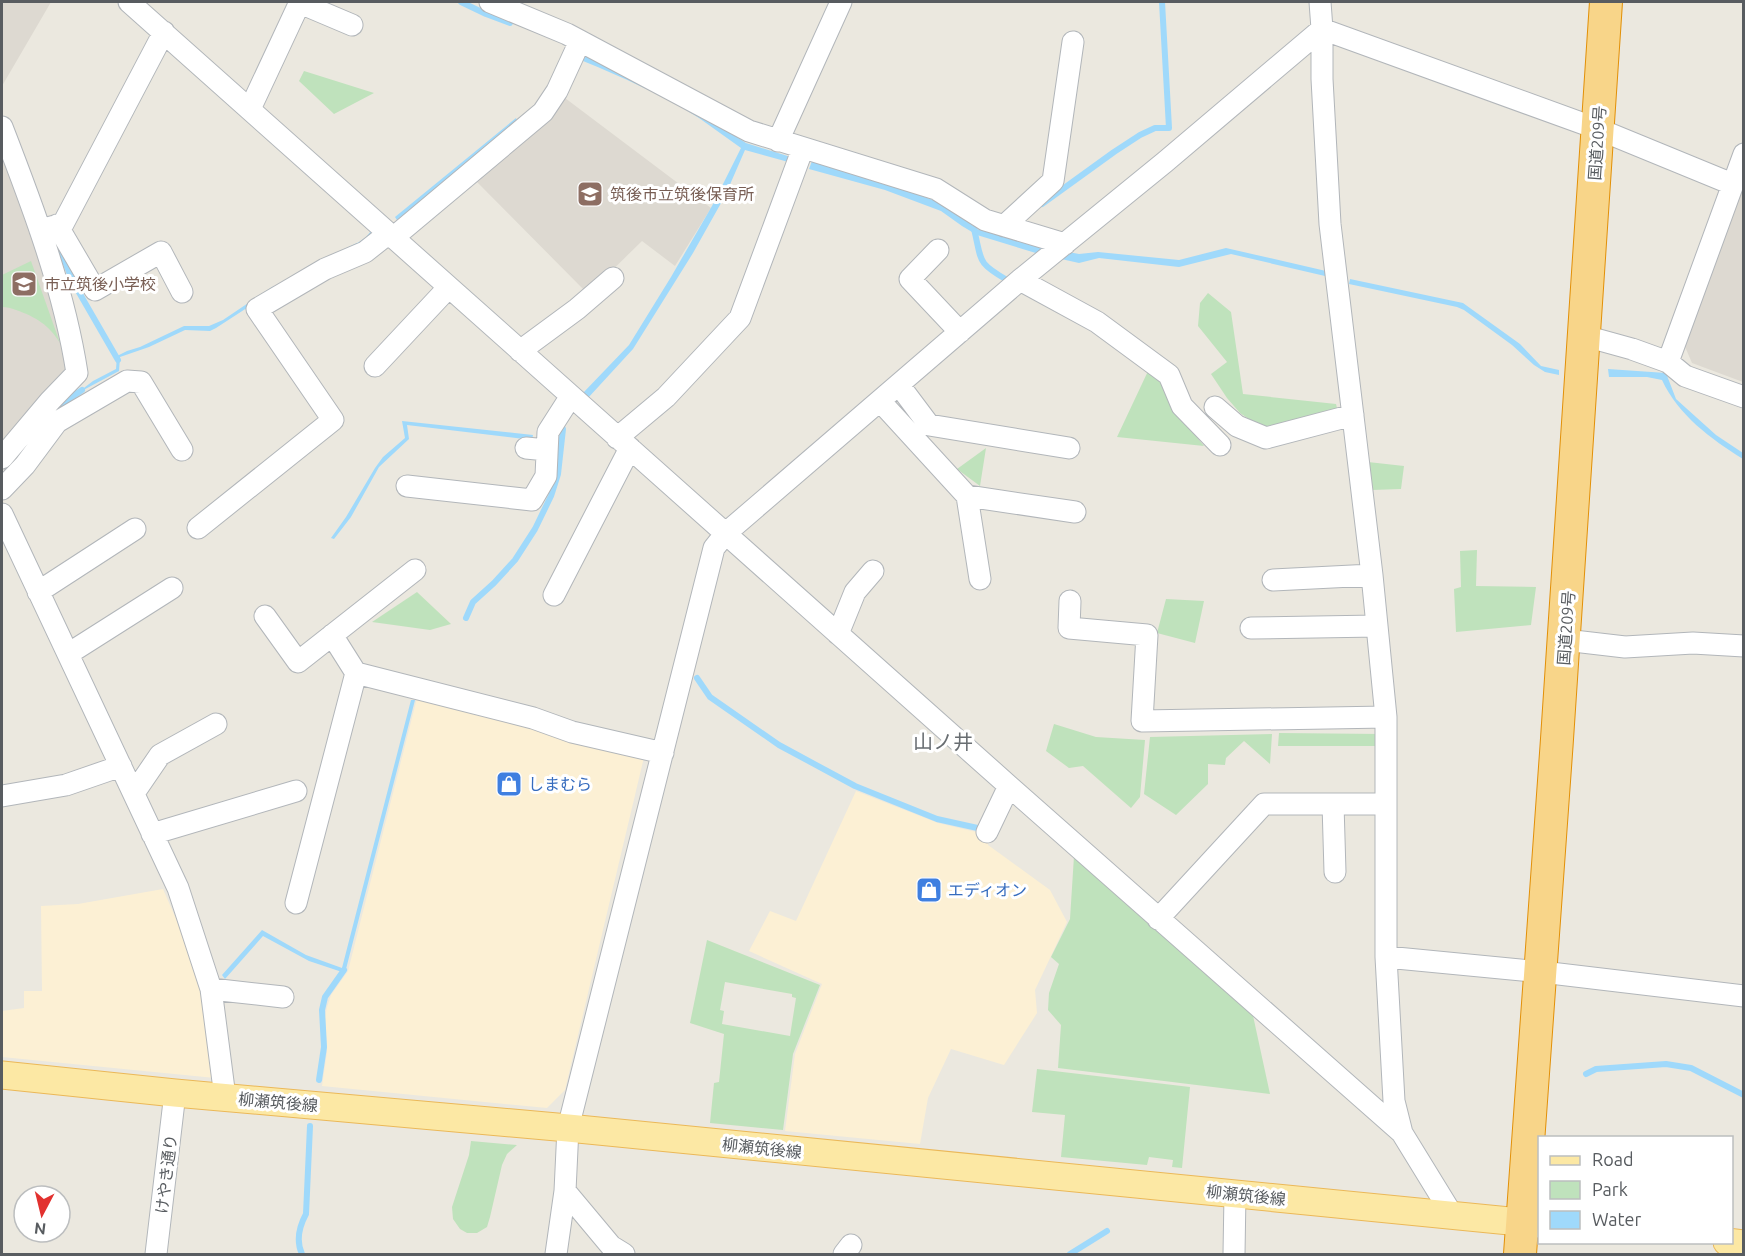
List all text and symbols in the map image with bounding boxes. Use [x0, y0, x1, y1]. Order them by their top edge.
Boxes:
street label: 国道209号 [1585, 105, 1609, 181]
school or university icon: 筑後市立筑後保育所 [575, 179, 605, 209]
place label: 筑後市立筑後保育所 [610, 185, 754, 203]
school or university icon: 市立筑後小学校 [9, 269, 39, 299]
place label: 市立筑後小学校 [44, 275, 156, 293]
street label: 国道209号 [1554, 590, 1578, 666]
district label: 山ノ井 [913, 730, 973, 753]
shop icon: しまむら [494, 769, 524, 799]
place label: しまむら [528, 775, 592, 793]
shop icon: エディオン [914, 875, 944, 905]
place label: エディオン [948, 881, 1027, 899]
street label: 柳瀬筑後線 [237, 1090, 319, 1114]
street label: けやき通り [152, 1133, 180, 1215]
street label: 柳瀬筑後線 [721, 1135, 803, 1161]
legend [1538, 1136, 1733, 1244]
text: Road [1592, 1149, 1634, 1169]
text: Park [1592, 1179, 1628, 1199]
street label: 柳瀬筑後線 [1205, 1182, 1287, 1208]
north arrow [12, 1184, 72, 1244]
text: Water [1592, 1209, 1642, 1229]
text: N [33, 1219, 47, 1239]

